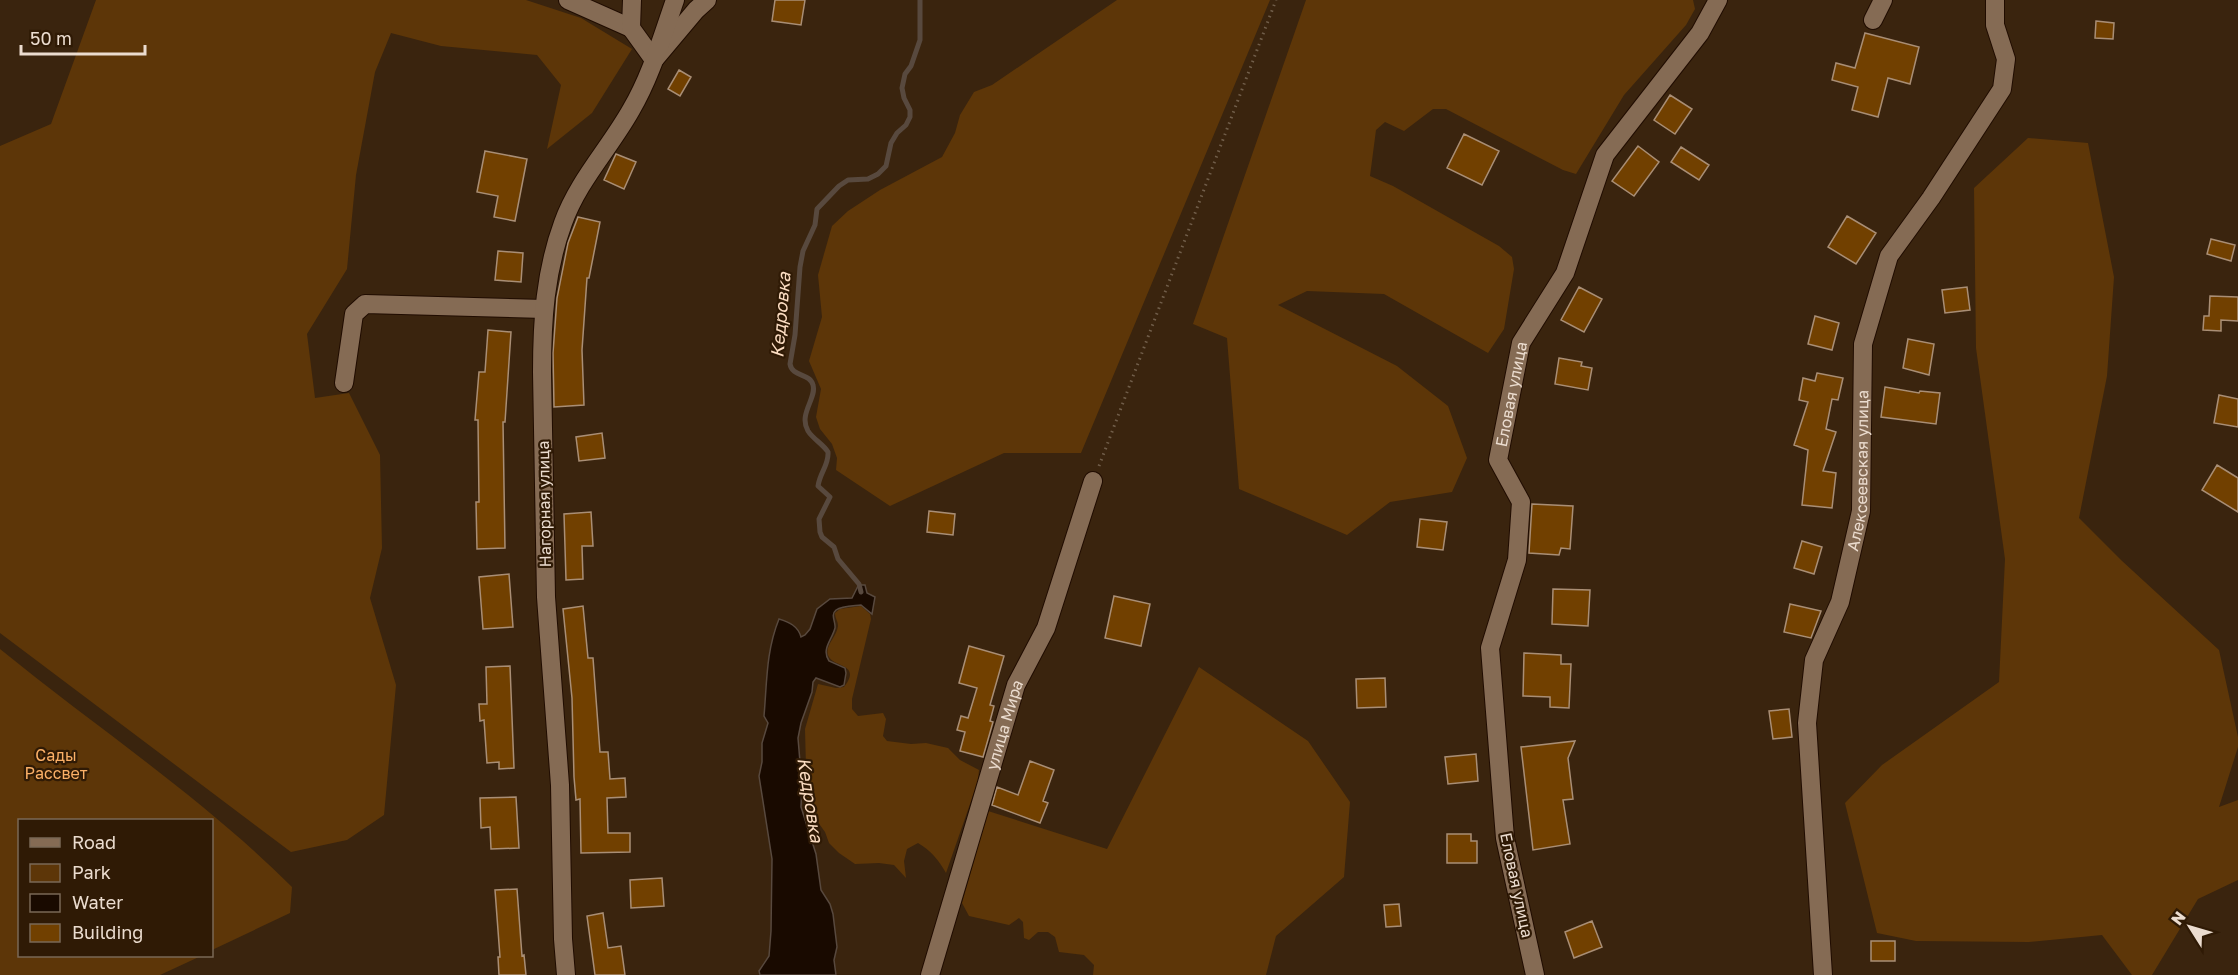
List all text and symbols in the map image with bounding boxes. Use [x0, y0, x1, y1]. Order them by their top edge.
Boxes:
scale bar [21, 18, 146, 56]
text: 50 m [30, 27, 72, 49]
water label: Кедровка [765, 270, 795, 359]
street label: Еловая улица [1491, 340, 1531, 449]
street label: Алексеевская улица [1842, 390, 1872, 553]
street label: Нагорная улица [533, 441, 555, 567]
street label: улица Мира [981, 676, 1027, 772]
park label: Сады Рассвет [25, 745, 88, 783]
water label: Кедровка [793, 756, 829, 845]
legend [18, 819, 213, 957]
text: Road [72, 831, 116, 853]
street label: Еловая улица [1496, 831, 1538, 939]
text: Park [72, 861, 111, 883]
text: Water [72, 891, 123, 913]
north arrow [2160, 897, 2220, 957]
text: N [2166, 907, 2190, 929]
text: Building [72, 921, 143, 943]

